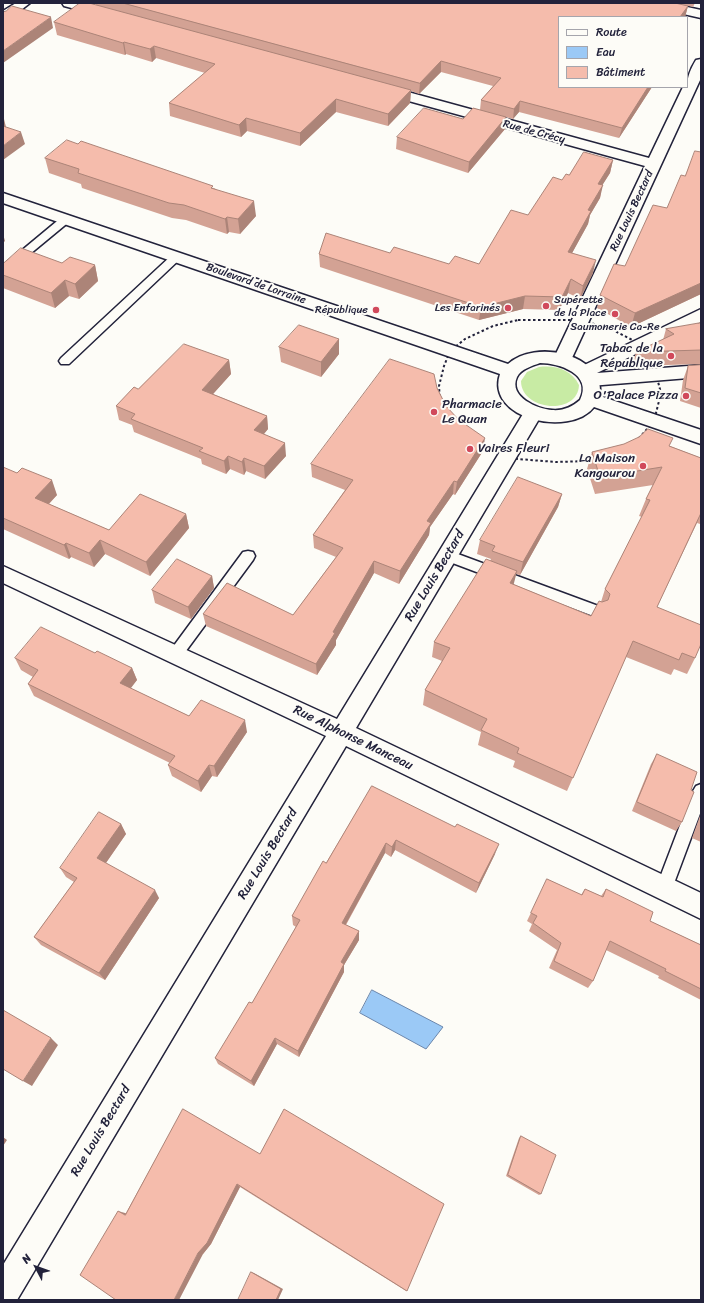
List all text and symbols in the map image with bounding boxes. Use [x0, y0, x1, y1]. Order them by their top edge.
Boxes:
legend [558, 16, 688, 88]
text: Route [596, 21, 627, 43]
text: Eau [596, 41, 615, 63]
text: Bâtiment [596, 61, 645, 83]
street label: Rue de Crécy [502, 117, 566, 147]
street label: Rue Louis Bectard [608, 169, 656, 253]
street label: Boulevard de Lorraine [204, 261, 308, 307]
place label: Supérette de la Place [554, 293, 606, 319]
place label: Les Enfarinés [435, 301, 500, 315]
marker: Supérette de la Place [541, 301, 551, 311]
place label: République [315, 303, 368, 317]
marker: Les Enfarinés [503, 303, 513, 313]
marker: République [371, 305, 381, 315]
marker: Saumonerie Ca-Re [610, 309, 620, 319]
place label: Saumonerie Ca-Re [570, 320, 660, 334]
place label: Tabac de la République [600, 341, 663, 372]
marker: Tabac de la République [666, 351, 676, 361]
place label: O'Palace Pizza [594, 388, 678, 404]
marker: O'Palace Pizza [681, 391, 691, 401]
place label: Pharmacie Le Quan [442, 397, 502, 428]
marker: Pharmacie Le Quan [429, 407, 439, 417]
place label: Vaires Fleuri [478, 441, 549, 457]
marker: Vaires Fleuri [465, 444, 475, 454]
place label: La Maison Kangourou [575, 451, 635, 482]
marker: La Maison Kangourou [638, 461, 648, 471]
street label: Rue Louis Bectard [402, 528, 468, 624]
street label: Rue Alphonse Manceau [291, 702, 415, 774]
street label: Rue Louis Bectard [235, 806, 301, 902]
street label: Rue Louis Bectard [68, 1083, 134, 1179]
north arrow [16, 1247, 56, 1287]
text: N [17, 1250, 36, 1268]

